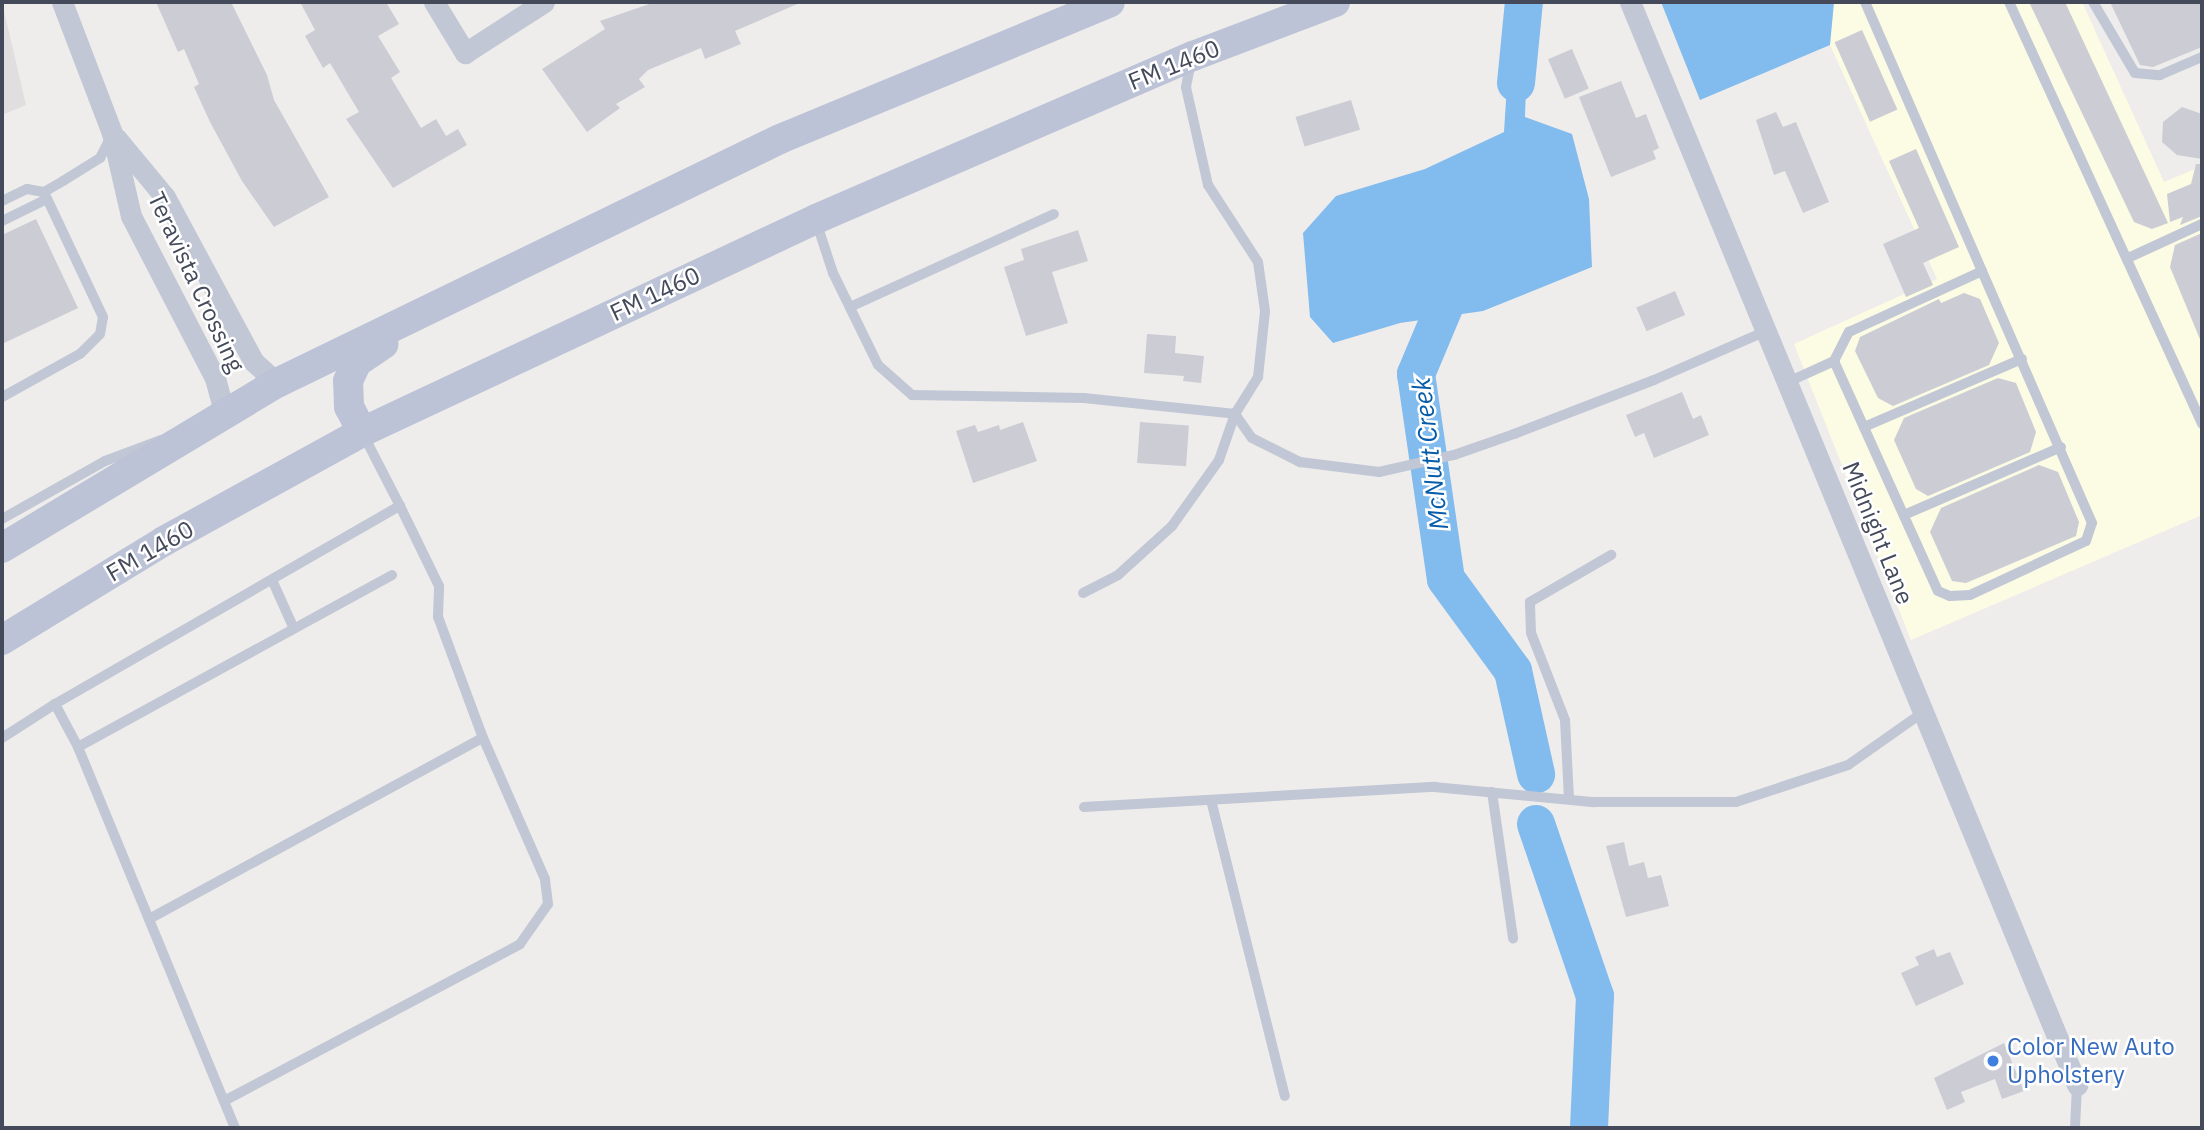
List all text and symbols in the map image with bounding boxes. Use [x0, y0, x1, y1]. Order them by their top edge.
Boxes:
street label: FM 1460 [1124, 34, 1224, 96]
street label: Teravista Crossing [142, 187, 250, 377]
street label: FM 1460 [605, 261, 705, 327]
water label: McNutt Creek [1405, 376, 1455, 532]
street label: Midnight Lane [1836, 458, 1920, 608]
street label: FM 1460 [101, 514, 199, 588]
place label: Color New Auto Upholstery [2007, 1033, 2175, 1089]
marker: Color New Auto Upholstery [1985, 1053, 2001, 1069]

